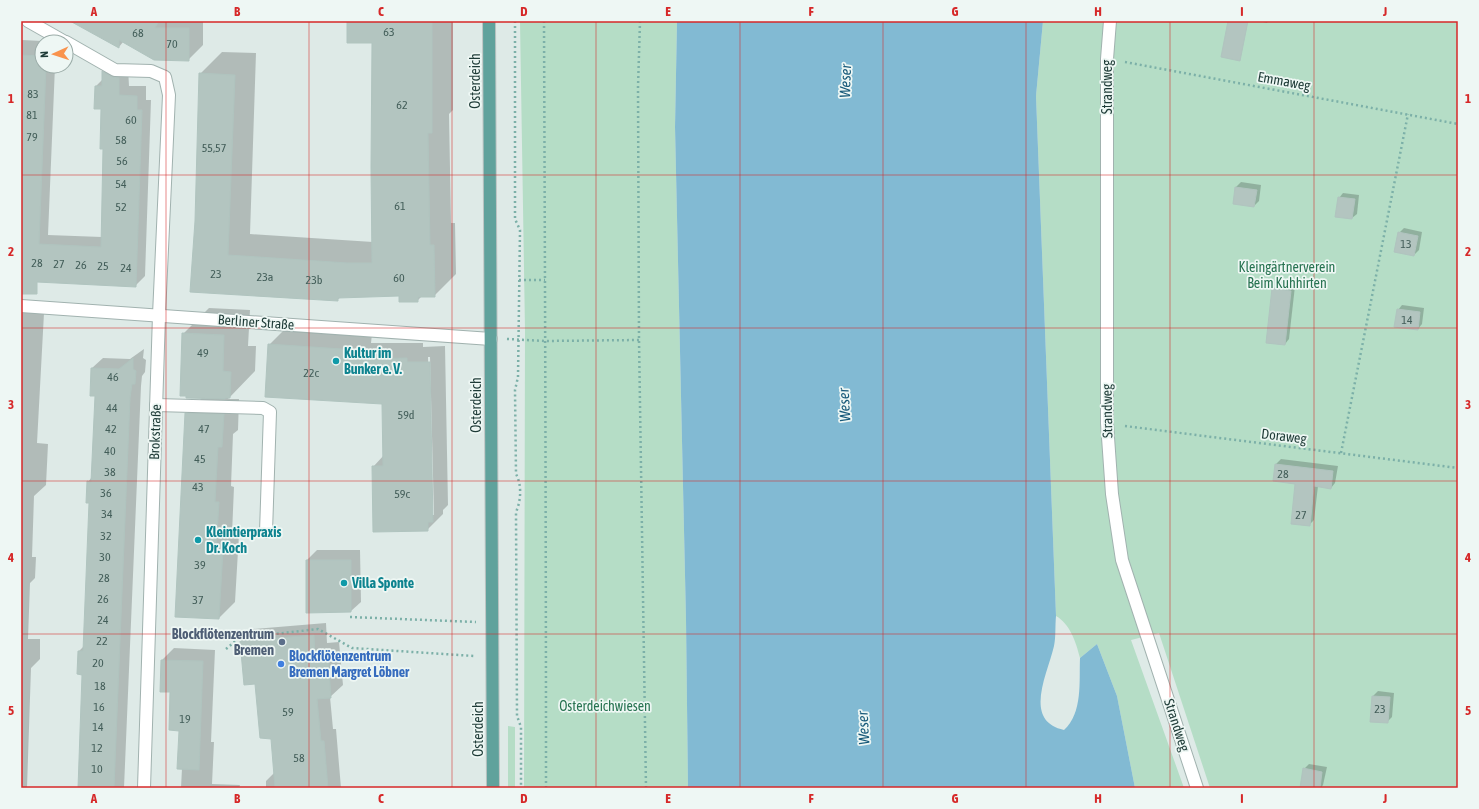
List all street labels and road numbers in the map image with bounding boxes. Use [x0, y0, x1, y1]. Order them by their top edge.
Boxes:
street label: Osterdeich [467, 53, 483, 109]
street label: Strandweg [1099, 60, 1115, 114]
street label: Emmaweg [1256, 68, 1312, 94]
street label: Berliner Straße [217, 311, 295, 333]
street label: Osterdeich [468, 377, 484, 433]
street label: Strandweg [1099, 384, 1115, 438]
street label: Brokstraße [146, 404, 164, 460]
street label: Doraweg [1261, 425, 1307, 447]
street label: Strandweg [1161, 697, 1193, 753]
street label: Osterdeich [470, 701, 486, 757]

